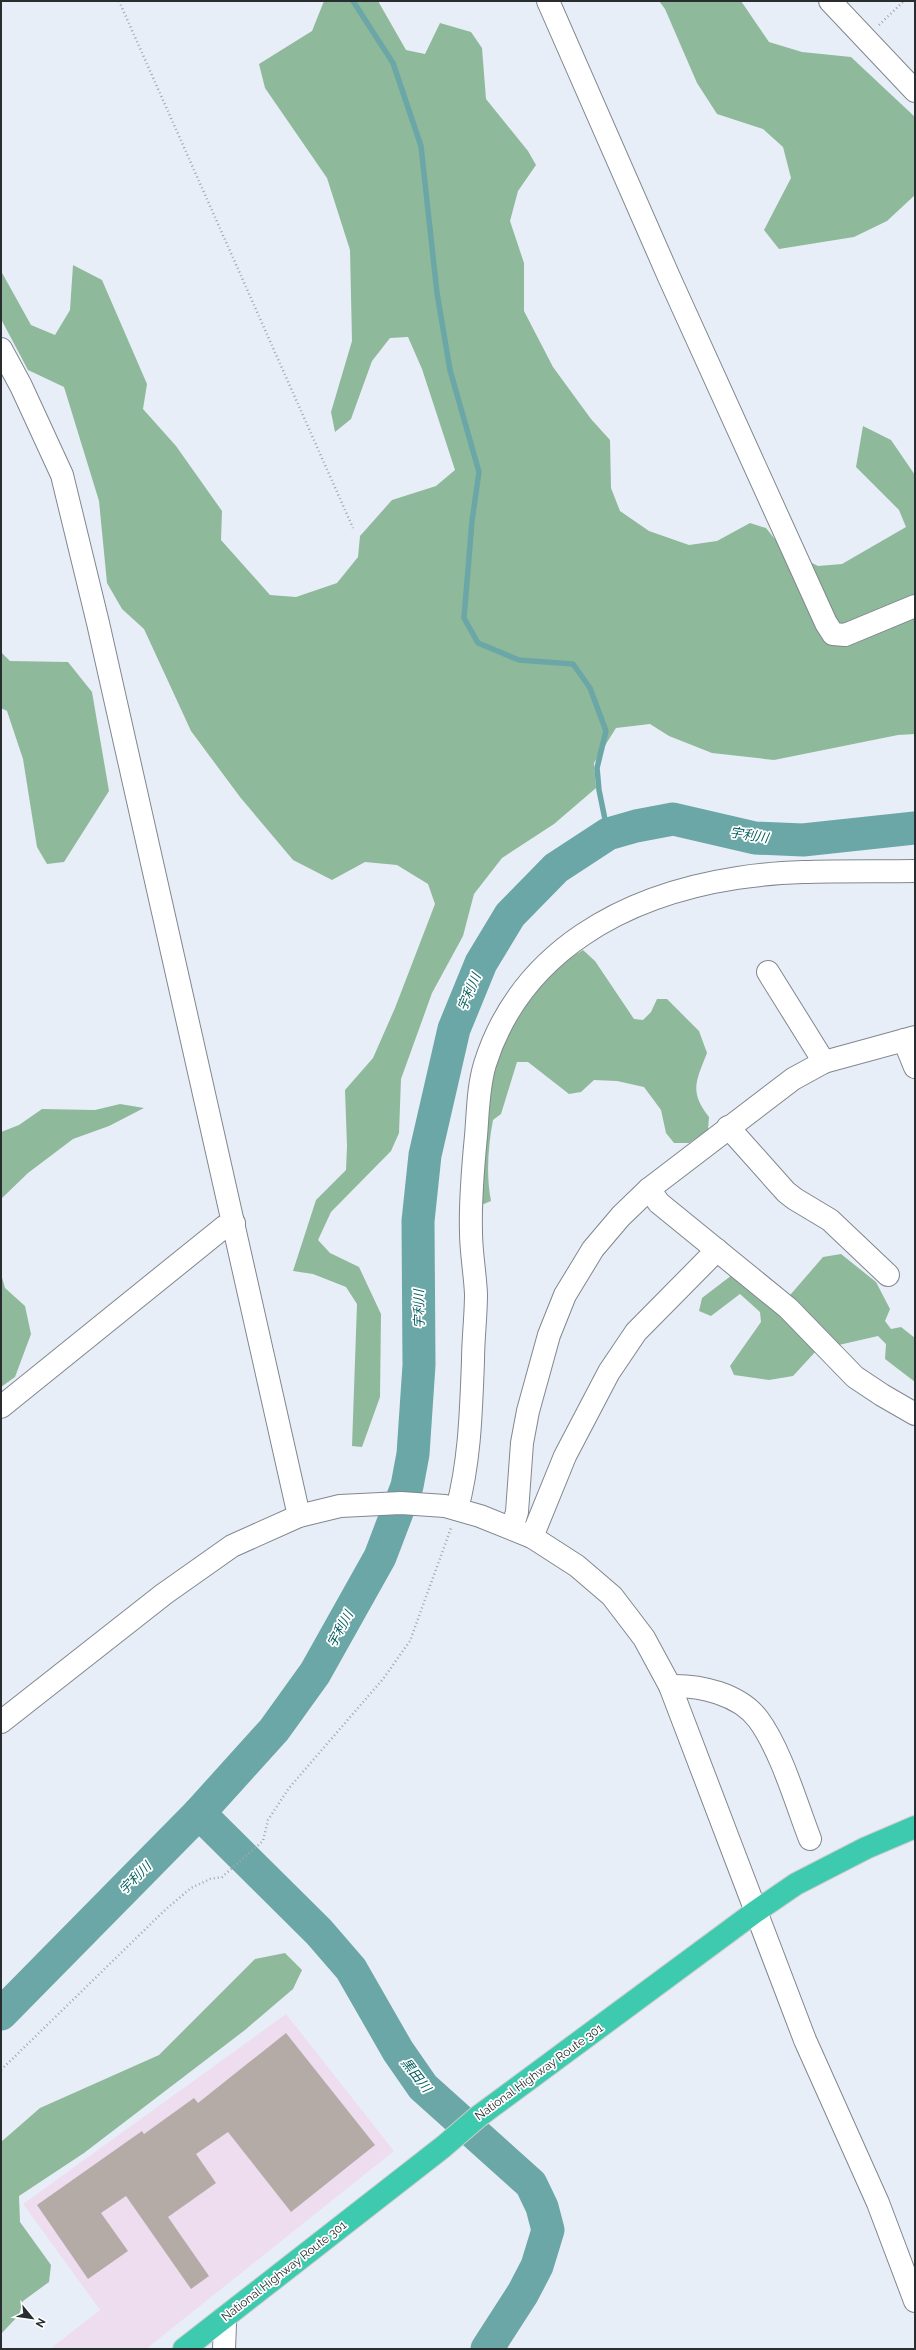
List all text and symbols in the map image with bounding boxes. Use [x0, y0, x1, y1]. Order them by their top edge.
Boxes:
water label: 宇利川 [729, 825, 771, 846]
water label: 宇利川 [454, 969, 484, 1013]
water label: 宇利川 [411, 1287, 427, 1329]
water label: 宇利川 [324, 1607, 357, 1650]
water label: 宇利川 [116, 1857, 156, 1897]
street label: National Highway Route 301 [472, 2021, 606, 2123]
water label: 黒田川 [398, 2055, 435, 2097]
street label: National Highway Route 301 [219, 2218, 349, 2324]
north arrow [12, 2298, 52, 2338]
text: N [33, 2316, 48, 2329]

